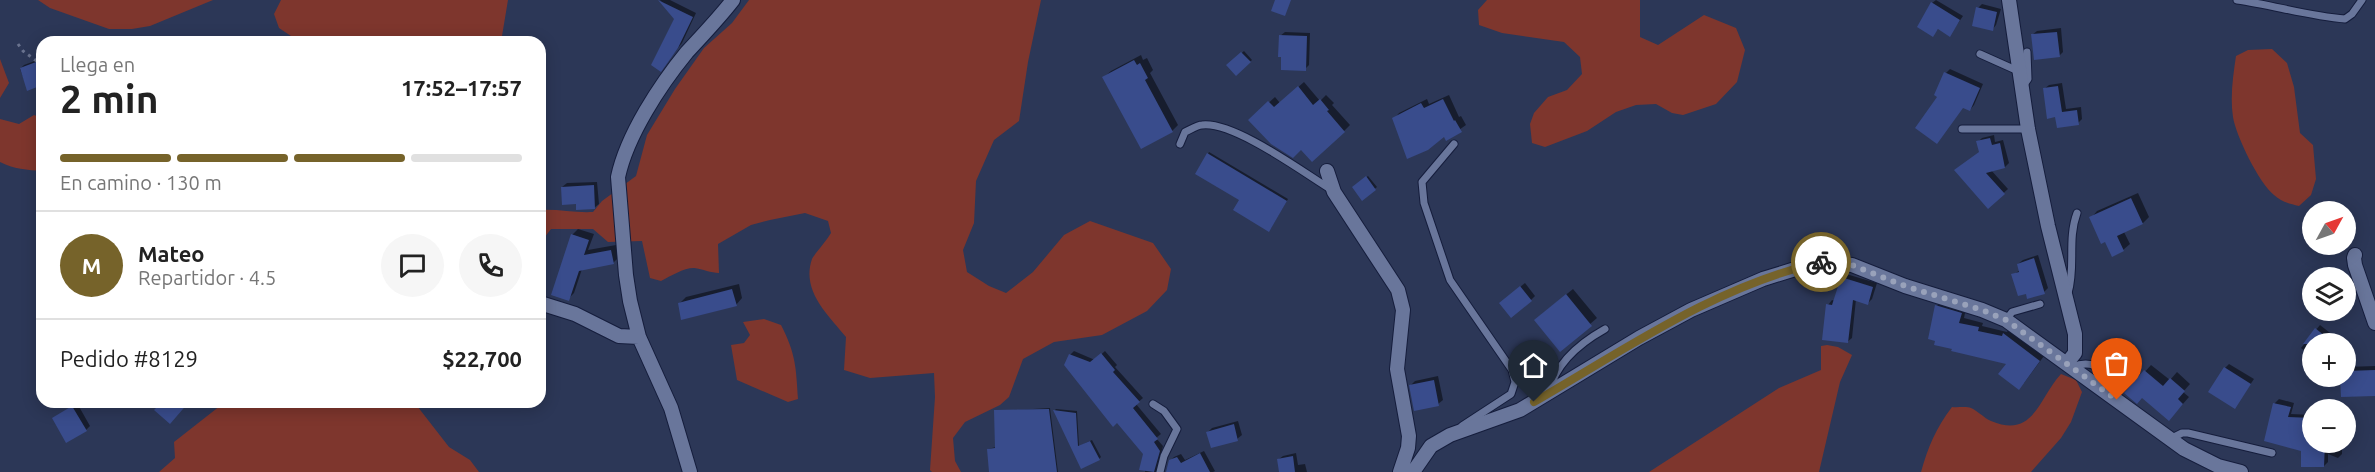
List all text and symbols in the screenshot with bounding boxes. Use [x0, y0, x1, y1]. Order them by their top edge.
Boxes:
text: Llega en [60, 53, 135, 76]
text: 17:52–17:57 [401, 75, 522, 100]
text: 2 min [60, 77, 159, 120]
text: En camino · 130 m [60, 171, 222, 194]
north arrow [2302, 201, 2356, 255]
map controls [2302, 201, 2356, 453]
courier [1791, 232, 1851, 292]
button: chat [381, 234, 444, 297]
button: phone [459, 234, 522, 297]
text: Mateo [138, 241, 205, 266]
icon: bike [1805, 246, 1838, 279]
text: M [82, 253, 101, 278]
text: Repartidor · 4.5 [138, 266, 276, 289]
button: layers [2302, 267, 2356, 321]
button: + [2302, 333, 2356, 387]
pin [2091, 338, 2142, 400]
pin [1508, 340, 1559, 402]
text: Pedido #8129 [60, 346, 198, 371]
text: $22,700 [442, 346, 522, 371]
icon: bag [2100, 347, 2133, 380]
icon: home [1517, 349, 1550, 382]
button: − [2302, 399, 2356, 453]

